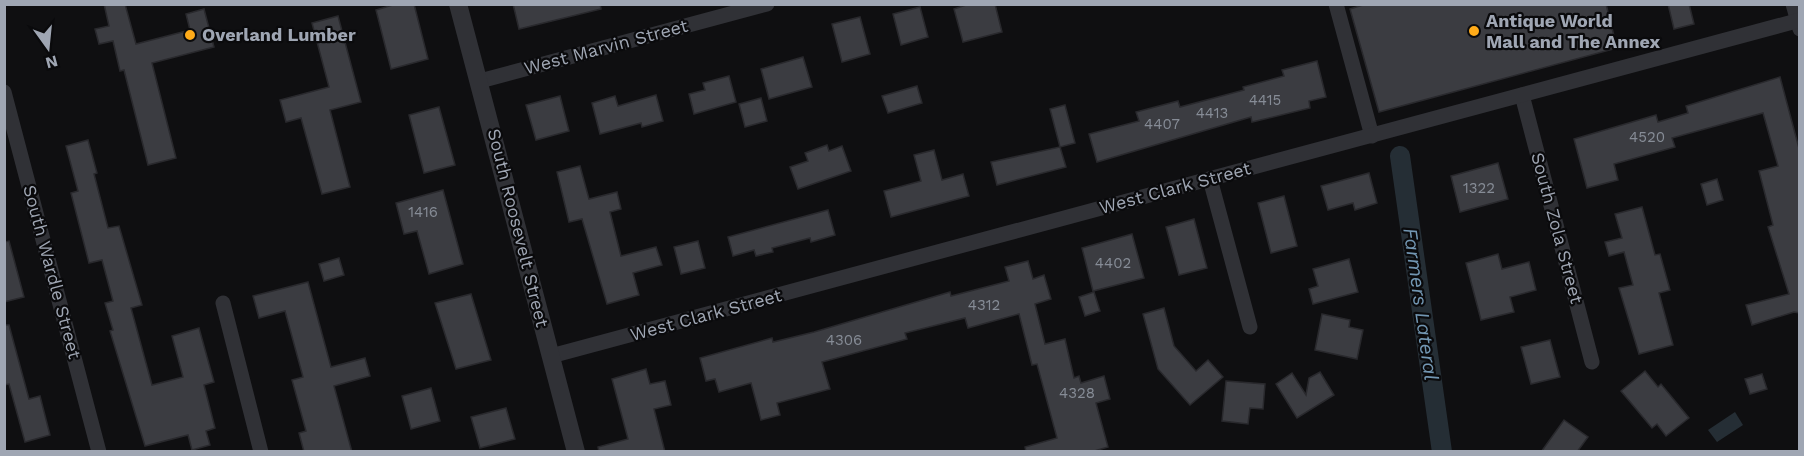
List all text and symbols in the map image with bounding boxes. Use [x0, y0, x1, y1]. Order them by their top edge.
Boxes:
place label: Antique World Mall and The Annex [1486, 10, 1661, 52]
street label: West Marvin Street [522, 14, 690, 78]
north arrow [18, 18, 78, 78]
place label: Overland Lumber [202, 24, 356, 45]
marker: Antique World Mall and The Annex [1467, 24, 1481, 38]
marker: Overland Lumber [183, 28, 197, 42]
text: N [44, 51, 60, 73]
house number: 4415 [1249, 91, 1281, 109]
house number: 4413 [1196, 104, 1228, 122]
house number: 4407 [1144, 115, 1180, 133]
street label: South Roosevelt Street [484, 126, 553, 330]
house number: 4520 [1629, 128, 1665, 146]
street label: South Zola Street [1527, 150, 1588, 306]
street label: West Clark Street [1097, 157, 1253, 218]
house number: 1322 [1463, 179, 1495, 197]
street label: South Wardle Street [19, 183, 86, 362]
house number: 1416 [408, 203, 438, 221]
water label: Farmers Lateral [1398, 226, 1444, 382]
house number: 4402 [1095, 254, 1131, 272]
street label: West Clark Street [628, 284, 784, 345]
house number: 4312 [968, 296, 1000, 314]
house number: 4306 [826, 331, 862, 349]
house number: 4328 [1059, 384, 1095, 402]

